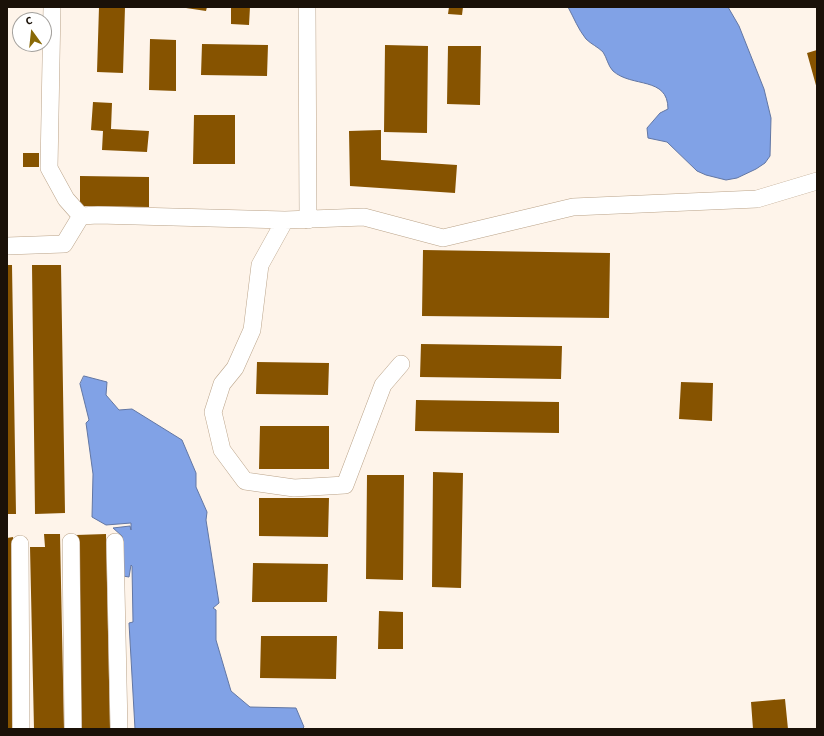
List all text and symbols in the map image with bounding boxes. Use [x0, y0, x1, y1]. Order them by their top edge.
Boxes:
north arrow [12, 12, 52, 52]
text: С [24, 13, 34, 29]

